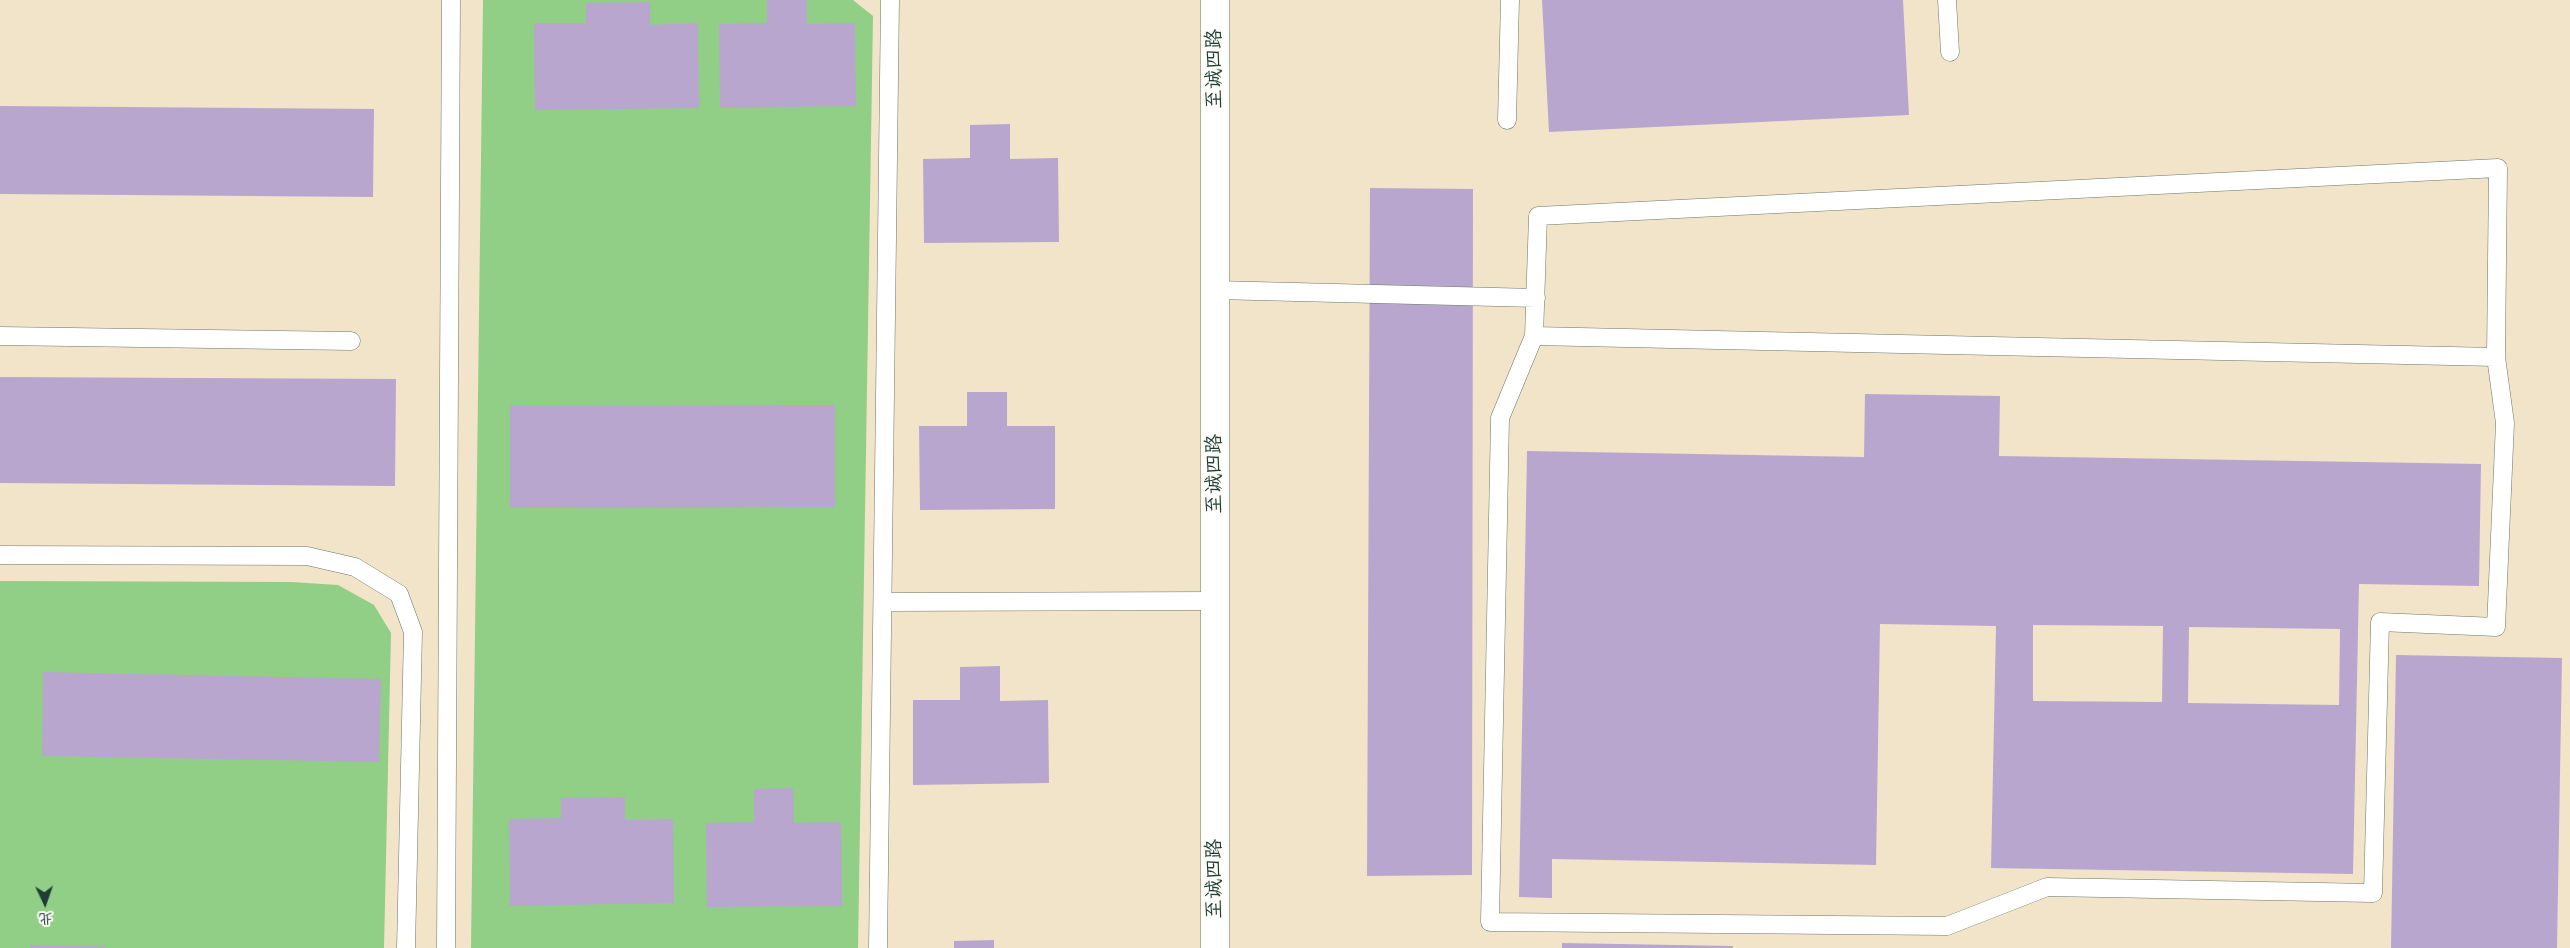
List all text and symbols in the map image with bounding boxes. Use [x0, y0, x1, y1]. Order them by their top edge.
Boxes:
street label: 至诚四路 [1203, 29, 1227, 109]
street label: 至诚四路 [1203, 434, 1227, 514]
street label: 至诚四路 [1203, 839, 1227, 919]
north arrow [20, 878, 70, 928]
text: 北 [38, 910, 53, 927]

